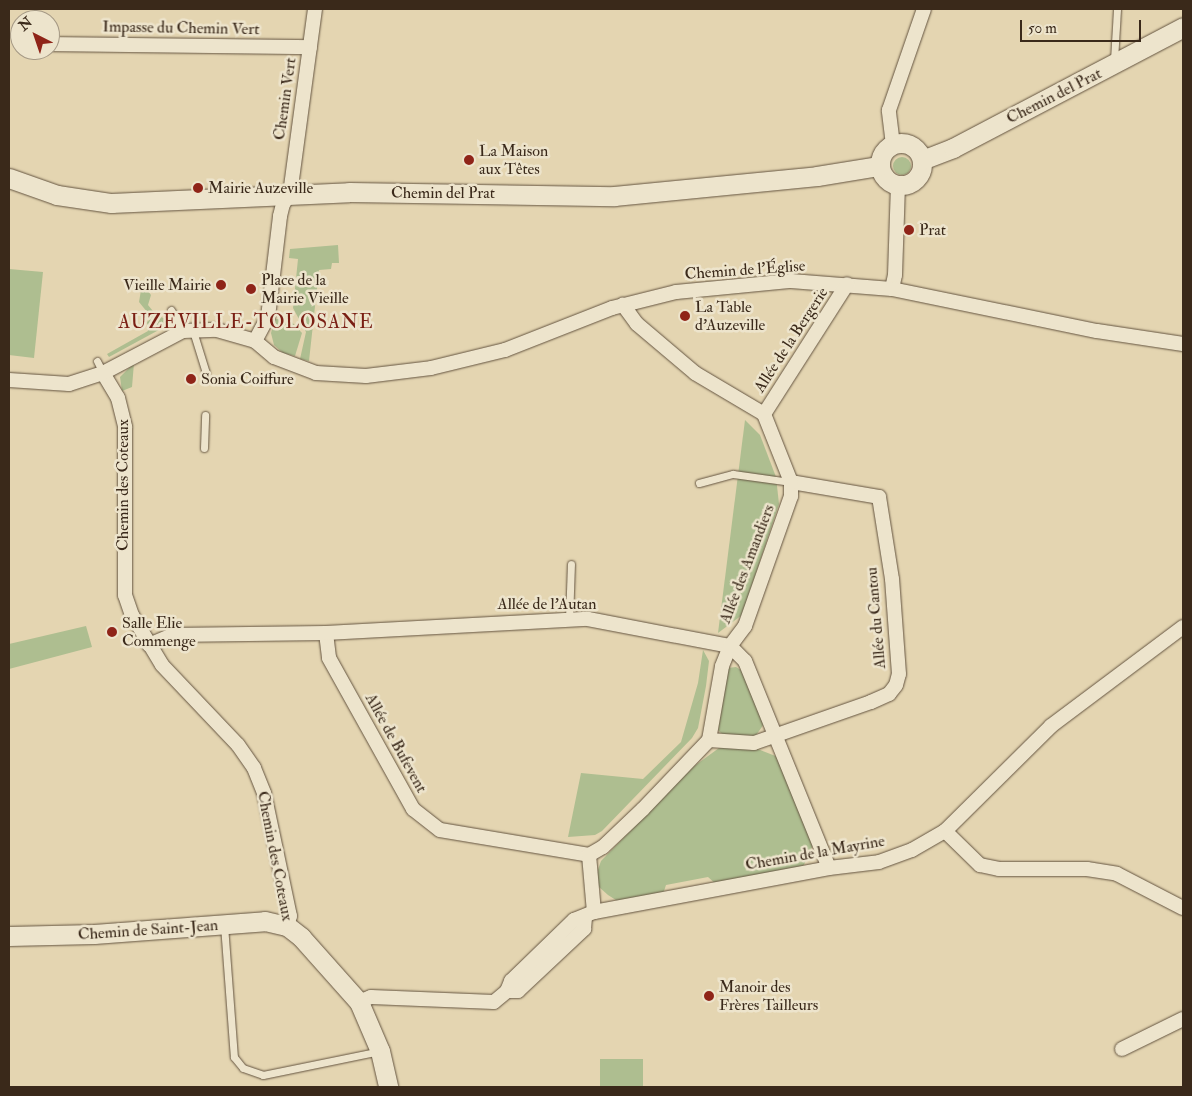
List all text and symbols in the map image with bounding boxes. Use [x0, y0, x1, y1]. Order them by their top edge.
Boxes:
north arrow [10, 10, 60, 60]
scale bar [1022, 10, 1143, 42]
text: N [15, 14, 36, 35]
street label: Impasse du Chemin Vert [102, 17, 260, 39]
text: 50 m [1028, 19, 1057, 38]
street label: Chemin Vert [270, 57, 300, 141]
street label: Chemin del Prat [1003, 64, 1105, 128]
place label: La Maison aux Têtes [479, 141, 548, 179]
marker: La Maison aux Têtes [463, 154, 475, 166]
place label: Mairie Auzeville [208, 178, 313, 198]
marker: Mairie Auzeville [192, 182, 204, 194]
street label: Chemin del Prat [391, 183, 495, 203]
place label: Prat [919, 220, 946, 240]
marker: Prat [903, 224, 915, 236]
street label: Chemin de l'Église [684, 256, 806, 284]
place label: Place de la Mairie Vieille [261, 270, 349, 308]
place label: Vieille Mairie [123, 275, 211, 295]
marker: Vieille Mairie [215, 279, 227, 291]
marker: Place de la Mairie Vieille [245, 283, 257, 295]
street label: Allée de la Bergerie [750, 284, 832, 396]
place label: La Table d'Auzeville [695, 297, 765, 335]
marker: La Table d'Auzeville [679, 310, 691, 322]
district label: AUZEVILLE-TOLOSANE [116, 312, 376, 334]
place label: Sonia Coiffure [201, 369, 294, 389]
marker: Sonia Coiffure [185, 373, 197, 385]
street label: Chemin des Coteaux [113, 419, 133, 551]
street label: Allée des Amandiers [715, 502, 779, 626]
street label: Allée du Cantou [862, 566, 890, 670]
street label: Allée de l'Autan [498, 594, 596, 614]
place label: Salle Elie Commenge [122, 613, 196, 651]
marker: Salle Elie Commenge [106, 626, 118, 638]
street label: Allée de Bufevent [361, 690, 431, 796]
street label: Chemin des Coteaux [253, 789, 297, 923]
street label: Chemin de la Mayrine [744, 831, 886, 875]
street label: Chemin de Saint-Jean [77, 916, 219, 944]
place label: Manoir des Frères Tailleurs [719, 977, 818, 1015]
marker: Manoir des Frères Tailleurs [703, 990, 715, 1002]

